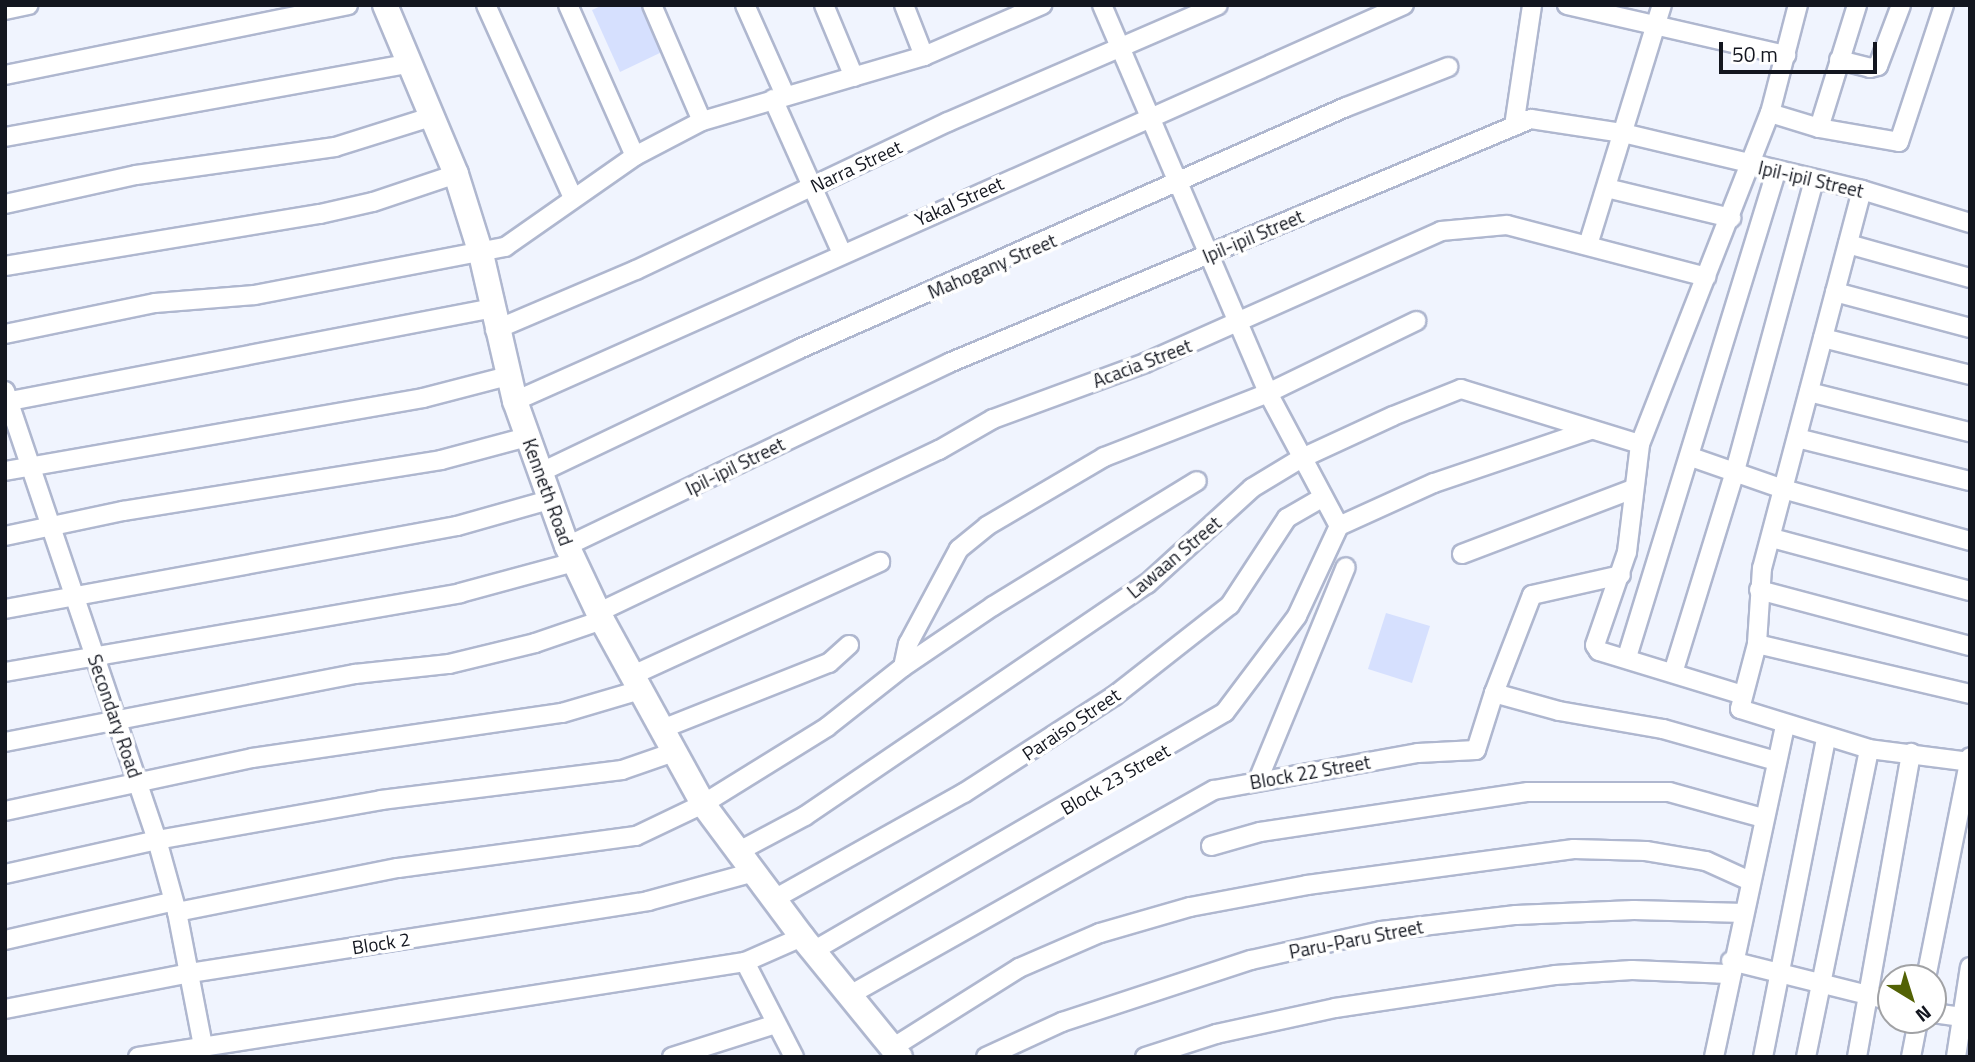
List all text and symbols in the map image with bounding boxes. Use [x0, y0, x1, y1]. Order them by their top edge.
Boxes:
scale bar [1723, 28, 1881, 72]
text: 50 m [1732, 38, 1778, 70]
street label: Narra Street [807, 135, 905, 197]
street label: Ipil-ipil Street [1756, 156, 1866, 202]
street label: Yakal Street [911, 171, 1007, 231]
street label: Ipil-ipil Street [1199, 205, 1307, 267]
street label: Mahogany Street [924, 229, 1060, 303]
street label: Acacia Street [1089, 334, 1195, 392]
street label: Ipil-ipil Street [682, 432, 788, 500]
street label: Kenneth Road [518, 435, 578, 549]
street label: Lawaan Street [1122, 511, 1226, 603]
street label: Secondary Road [83, 651, 147, 781]
street label: Paraiso Street [1018, 683, 1124, 765]
street label: Block 23 Street [1056, 739, 1174, 819]
street label: Block 22 Street [1248, 750, 1372, 794]
street label: Paru-Paru Street [1287, 915, 1425, 963]
street label: Block 2 [350, 927, 412, 959]
north arrow [1877, 964, 1947, 1034]
text: N [1910, 999, 1938, 1030]

